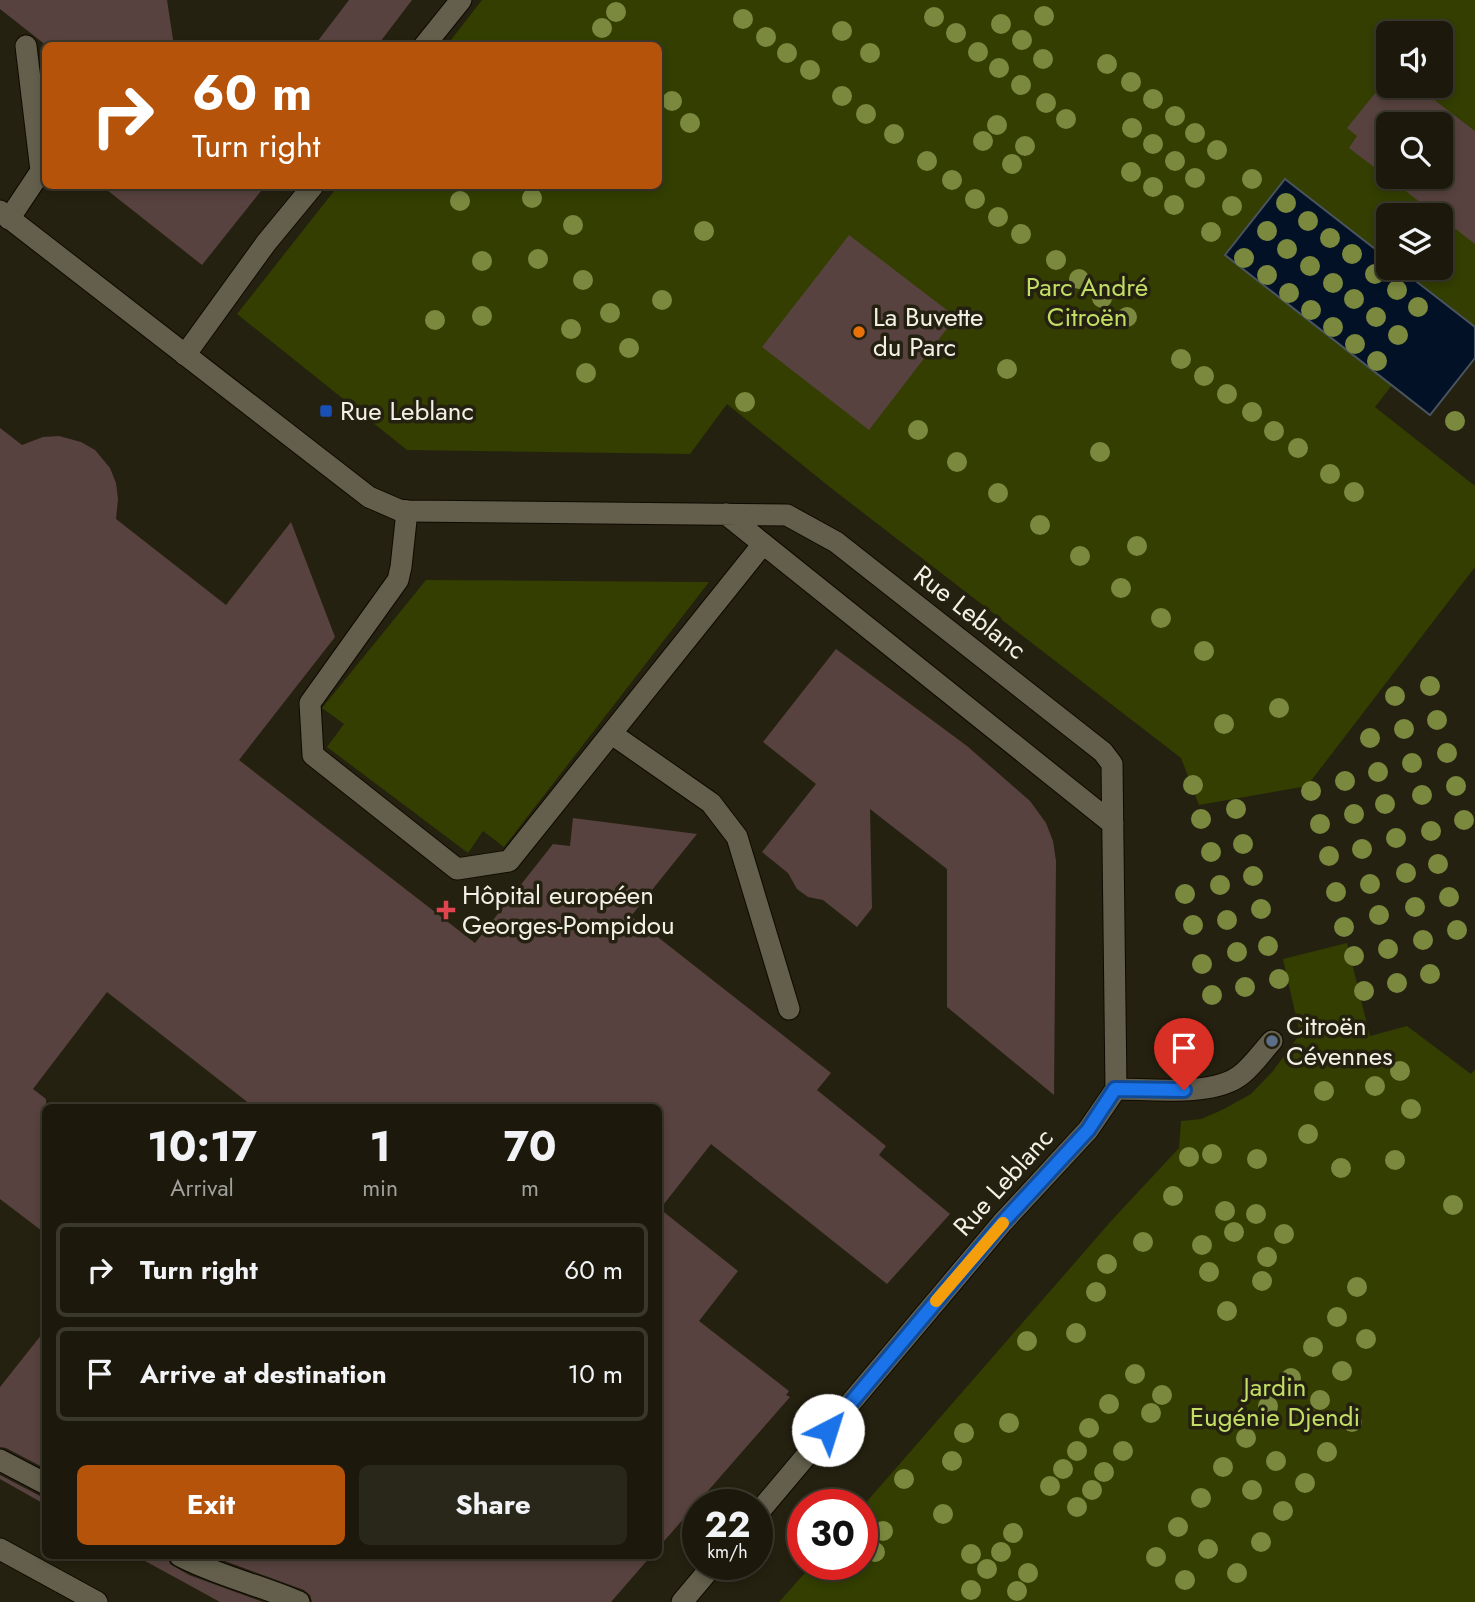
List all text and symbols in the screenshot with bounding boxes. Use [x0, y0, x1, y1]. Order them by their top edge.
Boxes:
map controls [1376, 21, 1453, 280]
button: sound [1376, 21, 1453, 98]
text: 60 m [192, 58, 312, 128]
icon: right [77, 70, 168, 161]
button: search [1376, 112, 1453, 189]
text: Turn right [192, 123, 321, 169]
button: layers [1376, 203, 1453, 280]
park label: Parc André Citroën [1026, 268, 1148, 336]
place label: La Buvette du Parc [873, 298, 983, 366]
marker: La Buvette du Parc [851, 324, 867, 340]
place label: Rue Leblanc [340, 392, 474, 430]
marker: Rue Leblanc [318, 403, 334, 419]
street label: Rue Leblanc [906, 556, 1034, 668]
place label: Hôpital européen Georges-Pompidou [462, 876, 675, 944]
marker: Hôpital européen Georges-Pompidou [436, 900, 456, 920]
place label: Citroën Cévennes [1286, 1007, 1393, 1075]
pin [1154, 1018, 1214, 1090]
icon: arrive [1165, 1029, 1203, 1067]
marker: Citroën Cévennes [1264, 1033, 1280, 1049]
text: 10:17 [147, 1116, 257, 1177]
text: 1 [369, 1116, 391, 1177]
text: 70 [504, 1116, 557, 1177]
street label: Rue Leblanc [944, 1120, 1062, 1244]
text: Arrival [170, 1171, 234, 1205]
text: min [362, 1171, 398, 1205]
text: m [521, 1171, 539, 1205]
icon: right [81, 1251, 119, 1289]
text: Turn right [140, 1251, 258, 1289]
text: 60 m [564, 1251, 623, 1289]
icon: arrive [81, 1355, 119, 1393]
text: Arrive at destination [140, 1355, 387, 1393]
text: 10 m [568, 1355, 623, 1393]
park label: Jardin Eugénie Djendi [1190, 1368, 1360, 1436]
position arrow [791, 1393, 865, 1467]
button: Exit [77, 1465, 345, 1545]
button: Share [359, 1465, 627, 1545]
speed limit sign: 30 [787, 1489, 878, 1580]
text: 22 [705, 1500, 750, 1550]
text: km/h [707, 1539, 748, 1565]

